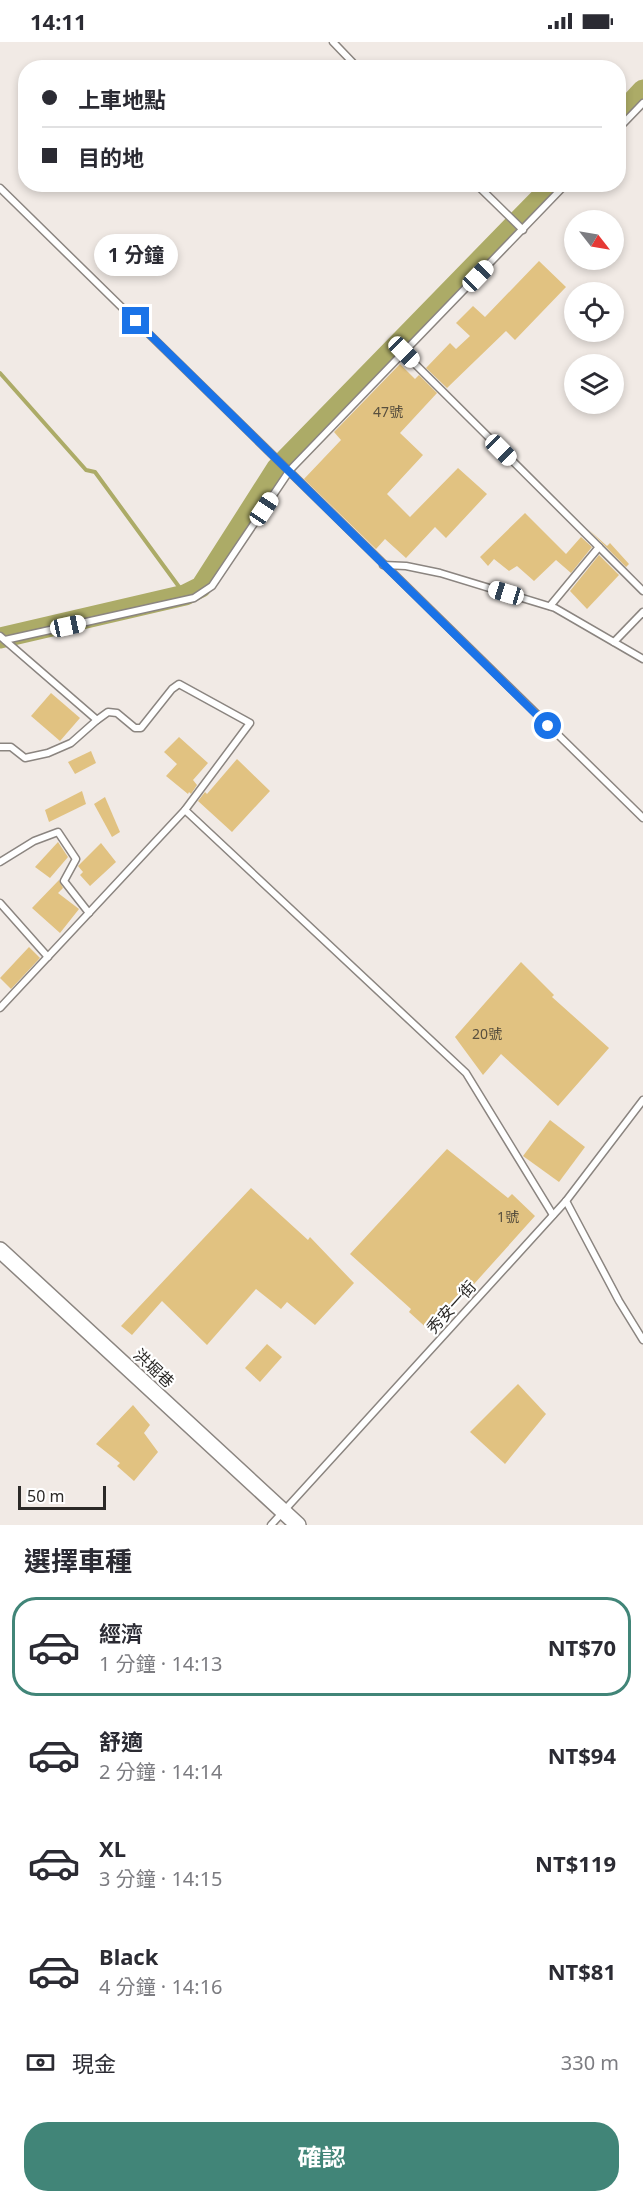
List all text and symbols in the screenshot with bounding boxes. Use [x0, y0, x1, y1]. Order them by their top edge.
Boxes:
text: 14:11 [30, 6, 87, 36]
text: 上車地點 [78, 84, 166, 114]
text: 目的地 [78, 142, 144, 172]
north arrow [564, 210, 624, 270]
map controls [564, 210, 624, 414]
callout: 1 分鐘 [94, 234, 178, 276]
text: 1 分鐘 [108, 241, 164, 268]
car [459, 257, 497, 295]
button: locate [564, 282, 624, 342]
route end [122, 307, 149, 334]
car [385, 333, 423, 371]
button: layers [564, 354, 624, 414]
house number: 47號 [373, 402, 403, 421]
car [482, 431, 520, 469]
car [246, 489, 282, 529]
car [486, 579, 526, 607]
car [49, 613, 87, 639]
route start [534, 712, 561, 739]
house number: 20號 [472, 1024, 502, 1043]
house number: 1號 [497, 1207, 519, 1226]
street label: 秀安一街 [421, 1276, 481, 1338]
street label: 洪堀巷 [129, 1344, 179, 1392]
scale bar [18, 1483, 106, 1510]
text: 50 m [27, 1485, 64, 1507]
text: 選擇車種 [24, 1542, 132, 1579]
text: 經濟 [99, 1618, 143, 1648]
icon: car [27, 1620, 81, 1674]
text: NT$70 [548, 1632, 616, 1662]
text: 1 分鐘 · 14:13 [99, 1650, 223, 1677]
text: 舒適 [99, 1726, 143, 1756]
icon: car [27, 1728, 81, 1782]
text: NT$94 [548, 1740, 616, 1770]
text: 2 分鐘 · 14:14 [99, 1758, 223, 1785]
text: XL [99, 1833, 126, 1863]
icon: car [27, 1836, 81, 1890]
text: NT$119 [535, 1848, 616, 1878]
text: 3 分鐘 · 14:15 [99, 1865, 223, 1892]
text: Black [99, 1941, 158, 1971]
icon: car [27, 1944, 81, 1998]
text: NT$81 [548, 1956, 616, 1986]
text: 4 分鐘 · 14:16 [99, 1973, 223, 2000]
icon: cash [24, 2046, 57, 2079]
text: 現金 [72, 2048, 116, 2078]
text: 330 m [561, 2049, 619, 2076]
button: 確認 [24, 2122, 619, 2191]

